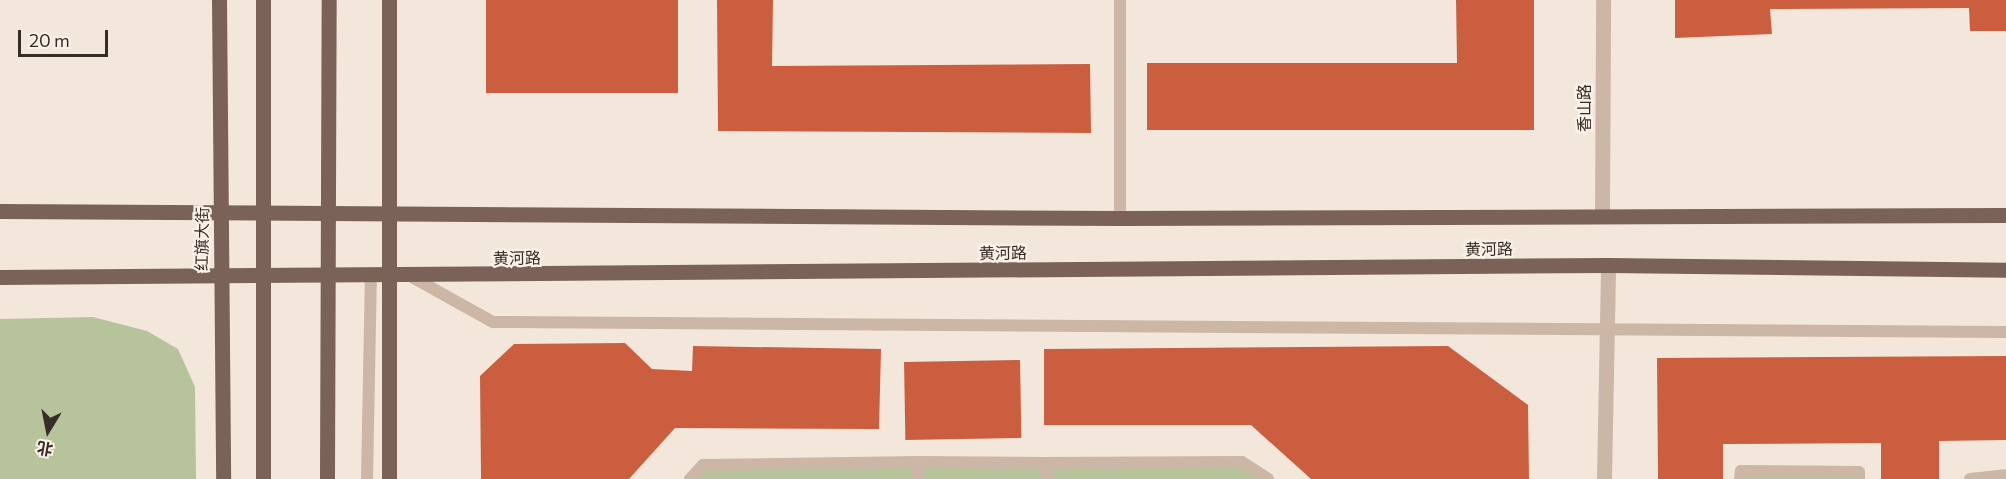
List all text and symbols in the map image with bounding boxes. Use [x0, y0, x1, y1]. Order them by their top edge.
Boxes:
scale bar [21, 18, 111, 56]
text: 20 m [29, 29, 70, 51]
street label: 香山路 [1574, 84, 1594, 132]
street label: 红旗大街 [192, 207, 212, 271]
street label: 黄河路 [1465, 239, 1513, 259]
street label: 黄河路 [979, 243, 1027, 263]
street label: 黄河路 [493, 248, 541, 268]
north arrow [18, 401, 78, 461]
text: 北 [35, 438, 54, 460]

